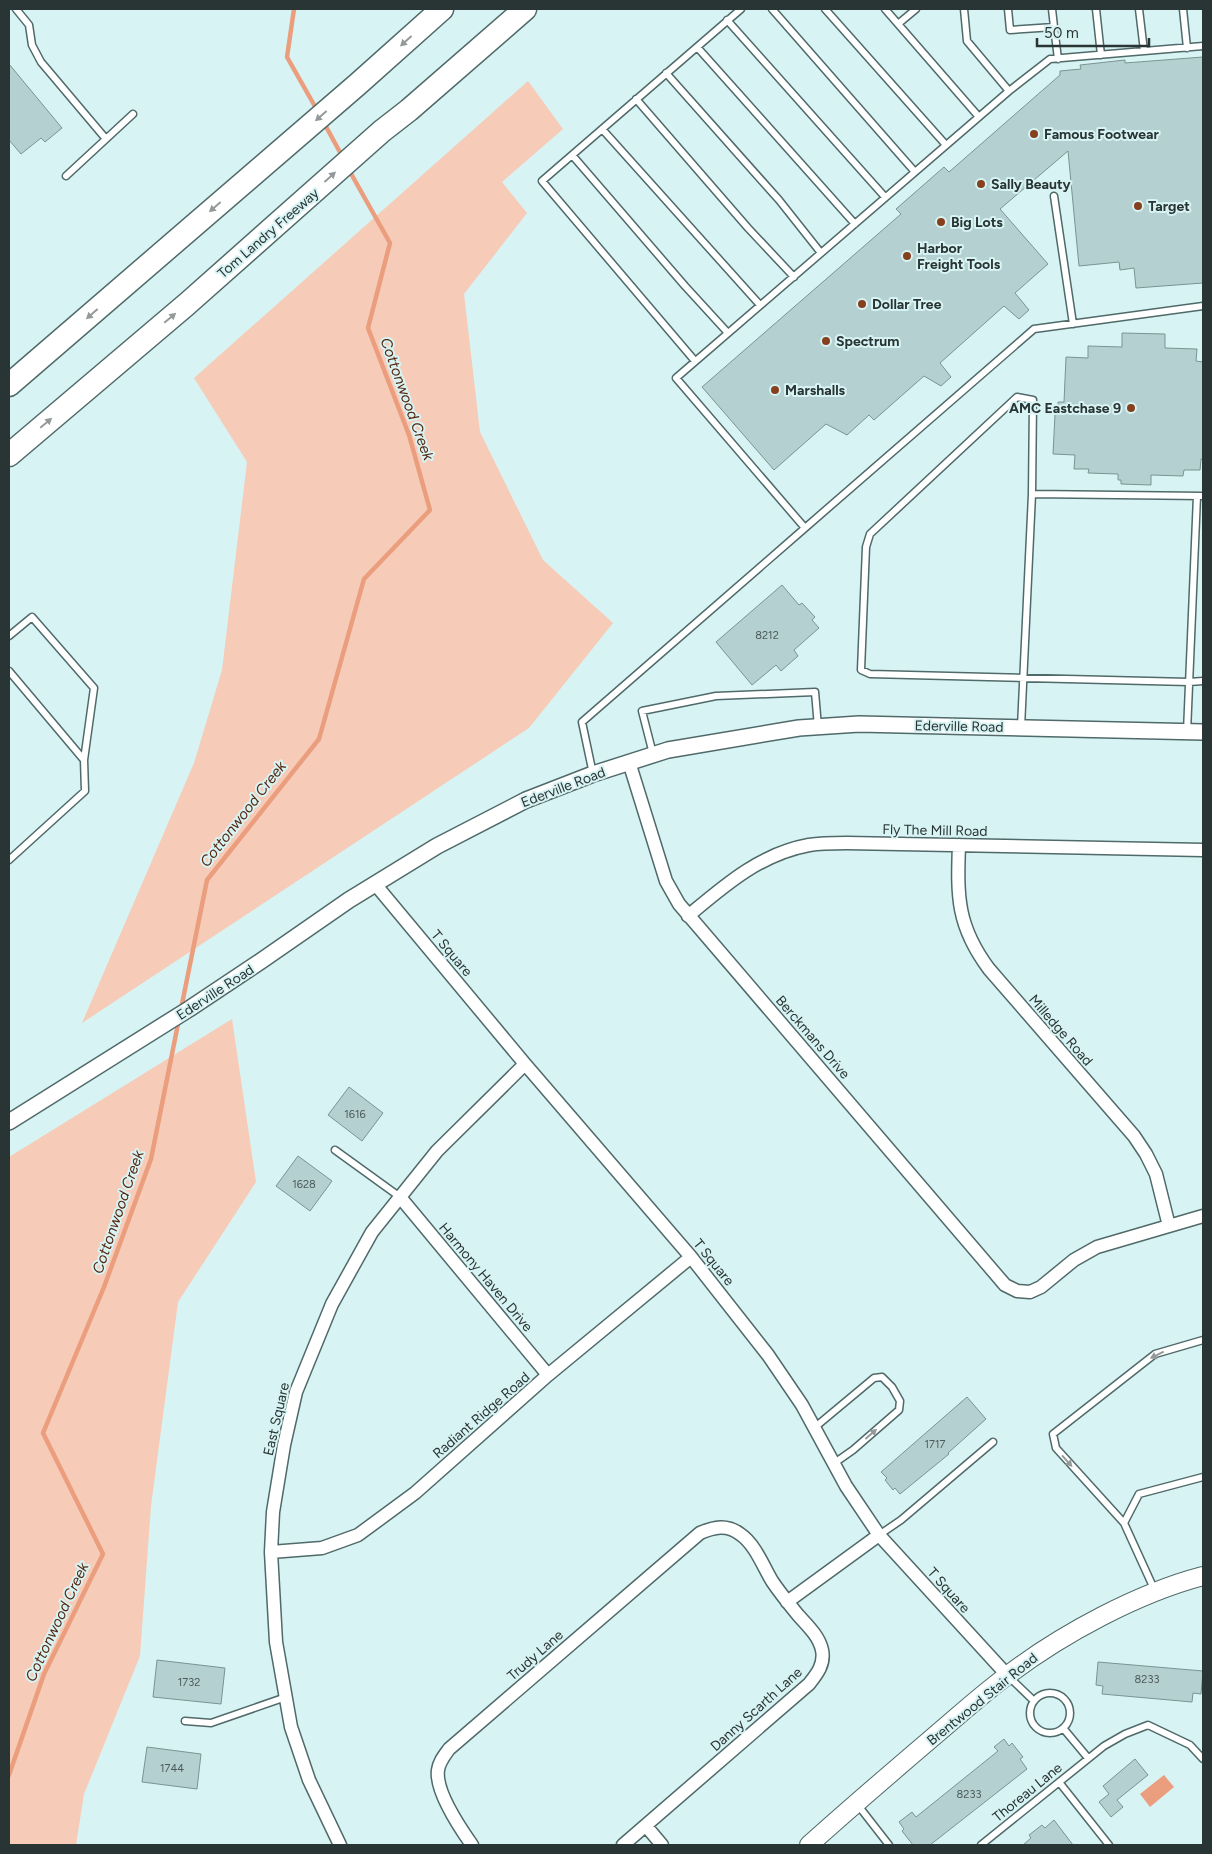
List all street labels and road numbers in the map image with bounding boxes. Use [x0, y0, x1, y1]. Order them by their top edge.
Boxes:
street label: Tom Landry Freeway [214, 184, 323, 282]
street label: Ederville Road [914, 717, 1004, 736]
street label: Ederville Road [519, 764, 608, 811]
street label: Fly The Mill Road [882, 821, 988, 840]
street label: T Square [427, 927, 476, 980]
street label: Ederville Road [173, 961, 257, 1024]
street label: Milledge Road [1025, 991, 1096, 1069]
street label: Berckmans Drive [772, 992, 854, 1083]
street label: Harmony Haven Drive [435, 1219, 536, 1335]
street label: T Square [690, 1236, 738, 1289]
street label: Radiant Ridge Road [429, 1369, 533, 1462]
street label: East Square [260, 1380, 293, 1457]
street label: T Square [924, 1564, 974, 1617]
street label: Trudy Lane [504, 1626, 567, 1684]
street label: Brentwood Stair Road [924, 1650, 1041, 1749]
street label: Danny Scarth Lane [707, 1663, 806, 1755]
street label: Thoreau Lane [989, 1759, 1066, 1826]

